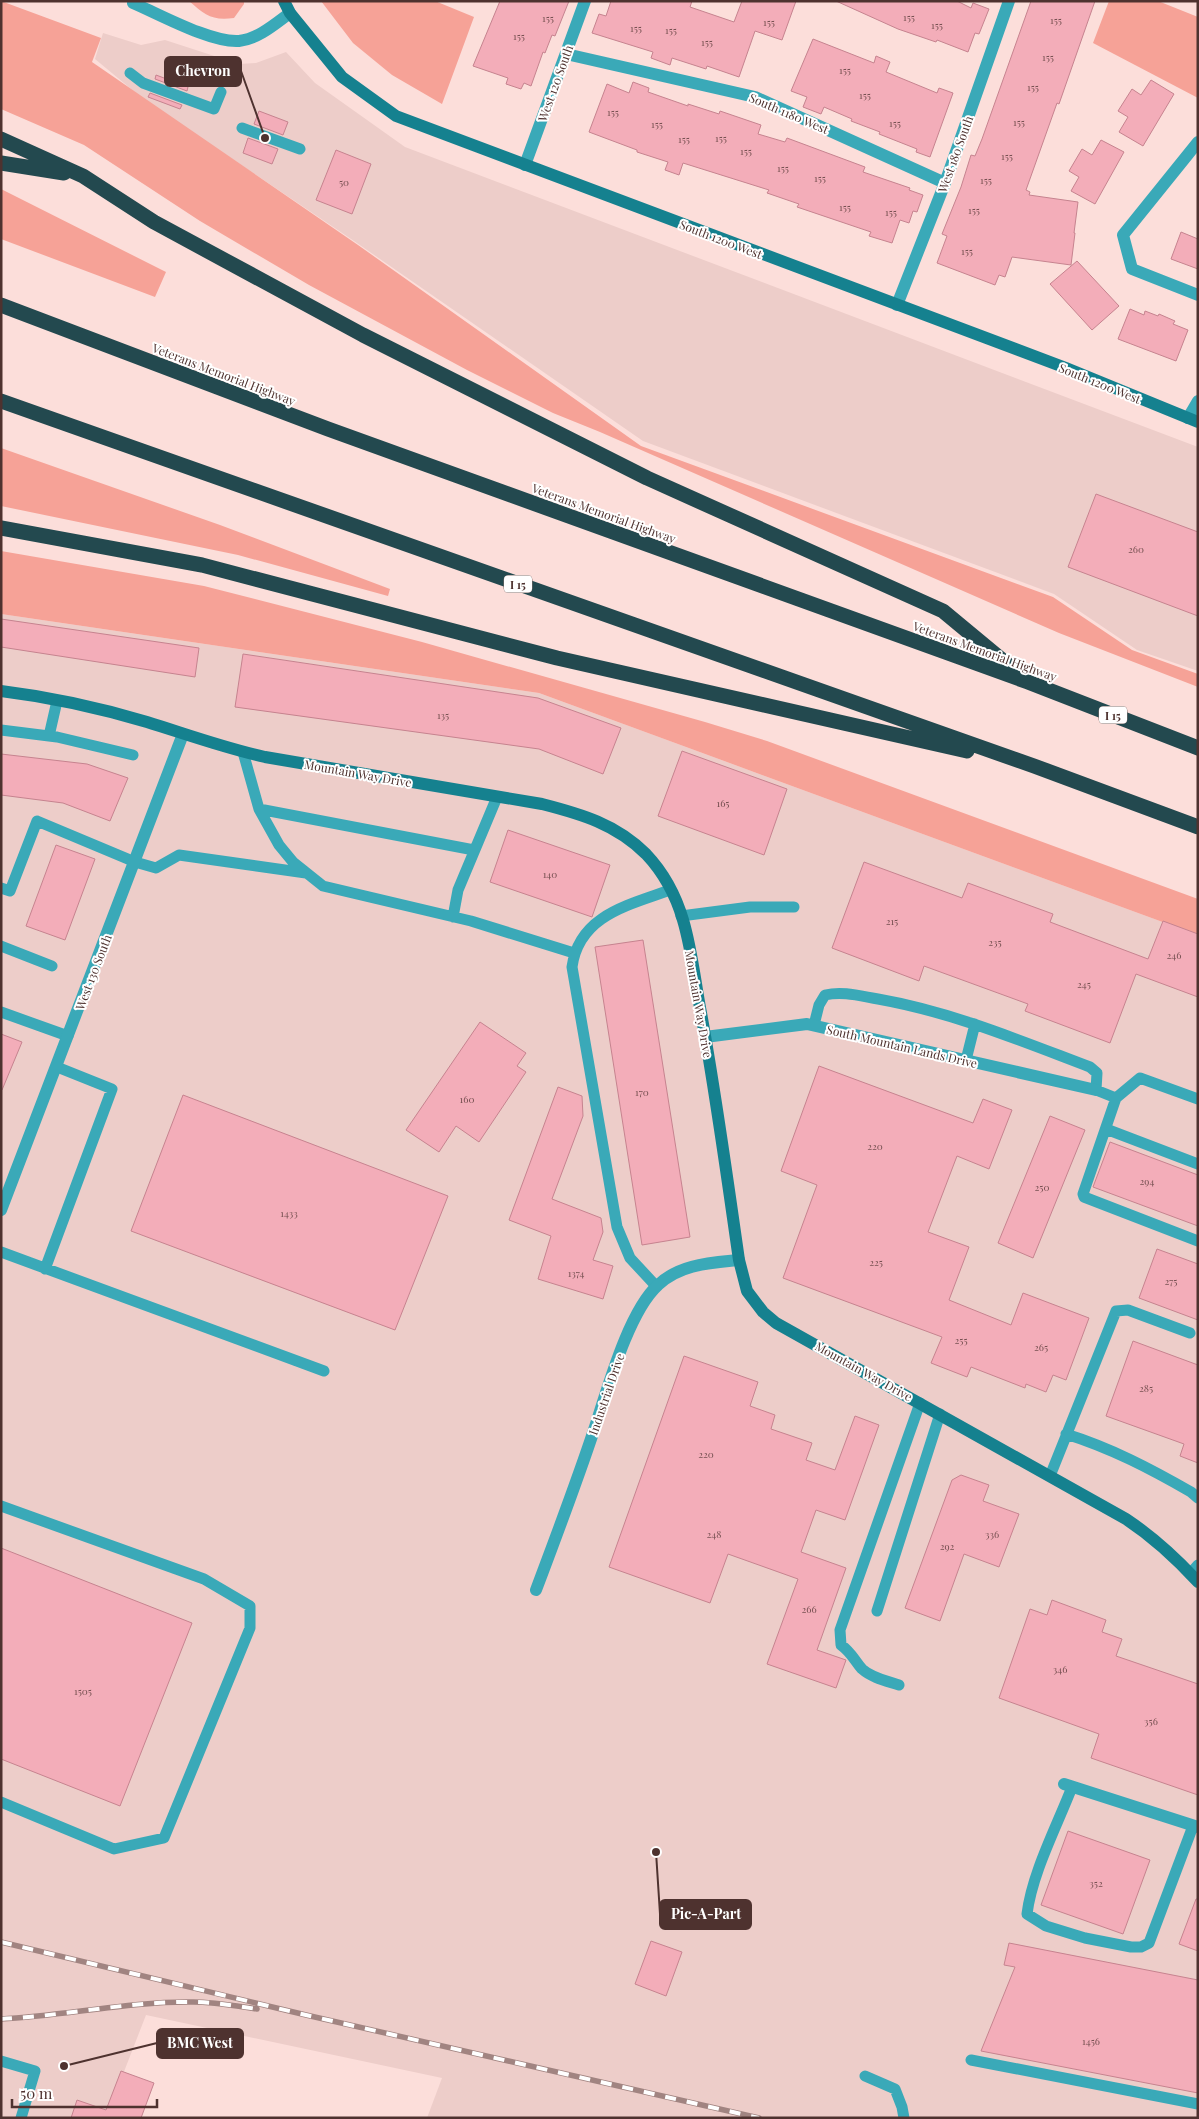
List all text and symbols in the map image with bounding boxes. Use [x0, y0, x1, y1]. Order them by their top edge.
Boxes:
house number: 155 [903, 10, 915, 24]
house number: 155 [542, 11, 554, 25]
house number: 155 [1050, 13, 1062, 27]
house number: 155 [763, 15, 775, 29]
house number: 155 [931, 18, 943, 32]
house number: 155 [630, 21, 642, 35]
house number: 155 [665, 23, 677, 37]
house number: 155 [513, 29, 525, 43]
house number: 155 [701, 35, 713, 49]
street label: West 120 South [533, 43, 576, 124]
house number: 155 [1042, 50, 1054, 64]
callout: Chevron [165, 57, 241, 86]
text: Chevron [175, 61, 231, 80]
house number: 155 [839, 63, 851, 77]
house number: 155 [1027, 80, 1039, 94]
house number: 155 [859, 88, 871, 102]
street label: South 1180 West [747, 89, 832, 137]
house number: 155 [607, 105, 619, 119]
street label: West 180 South [933, 113, 976, 196]
house number: 155 [1013, 115, 1025, 129]
house number: 155 [889, 116, 901, 130]
house number: 155 [651, 117, 663, 131]
house number: 155 [715, 131, 727, 145]
house number: 155 [678, 132, 690, 146]
house number: 155 [740, 144, 752, 158]
house number: 155 [1001, 149, 1013, 163]
house number: 155 [777, 161, 789, 175]
house number: 155 [814, 171, 826, 185]
house number: 155 [980, 173, 992, 187]
house number: 50 [339, 175, 349, 189]
house number: 155 [839, 200, 851, 214]
house number: 155 [968, 203, 980, 217]
house number: 155 [885, 205, 897, 219]
street label: South 1200 West [677, 216, 765, 262]
house number: 155 [961, 244, 973, 258]
street label: Veterans Memorial Highway [149, 339, 298, 409]
street label: South 1200 West [1057, 359, 1144, 407]
street label: Veterans Memorial Highway [529, 479, 678, 546]
house number: 260 [1128, 542, 1144, 556]
road number: I 15 [504, 576, 532, 592]
street label: Veterans Memorial Highway [910, 617, 1059, 684]
road number: I 15 [1099, 706, 1127, 724]
house number: 135 [437, 708, 449, 722]
street label: Mountain Way Drive [303, 756, 413, 790]
house number: 165 [716, 796, 730, 810]
house number: 140 [543, 867, 557, 881]
house number: 215 [886, 914, 898, 928]
street label: West 130 South [71, 932, 115, 1013]
house number: 235 [988, 935, 1002, 949]
house number: 246 [1167, 948, 1181, 962]
street label: Mountain Way Drive [682, 949, 716, 1059]
house number: 245 [1077, 977, 1091, 991]
street label: South Mountain Lands Drive [825, 1021, 979, 1071]
house number: 170 [635, 1085, 649, 1099]
house number: 160 [460, 1092, 474, 1106]
house number: 220 [867, 1139, 883, 1153]
house number: 294 [1140, 1174, 1154, 1188]
house number: 250 [1035, 1180, 1049, 1194]
house number: 1433 [280, 1206, 298, 1220]
house number: 225 [869, 1255, 883, 1269]
house number: 1374 [568, 1266, 584, 1280]
house number: 275 [1165, 1274, 1178, 1288]
house number: 255 [954, 1333, 968, 1347]
street label: Mountain Way Drive [813, 1338, 915, 1404]
house number: 265 [1034, 1340, 1048, 1354]
street label: Industrial Drive [585, 1351, 627, 1437]
house number: 285 [1139, 1381, 1153, 1395]
house number: 220 [698, 1447, 714, 1461]
house number: 248 [707, 1527, 721, 1541]
house number: 336 [985, 1527, 999, 1541]
house number: 292 [940, 1539, 955, 1553]
house number: 266 [801, 1602, 817, 1616]
house number: 346 [1053, 1662, 1067, 1676]
house number: 1505 [74, 1684, 92, 1698]
house number: 356 [1144, 1714, 1158, 1728]
house number: 352 [1089, 1876, 1103, 1890]
callout: Pic-A-Part [660, 1900, 751, 1929]
text: Pic-A-Part [671, 1904, 741, 1923]
callout: BMC West [157, 2029, 243, 2058]
text: BMC West [167, 2033, 233, 2052]
house number: 1456 [1082, 2034, 1100, 2048]
scale bar [12, 2076, 158, 2108]
text: 50 m [20, 2083, 53, 2103]

